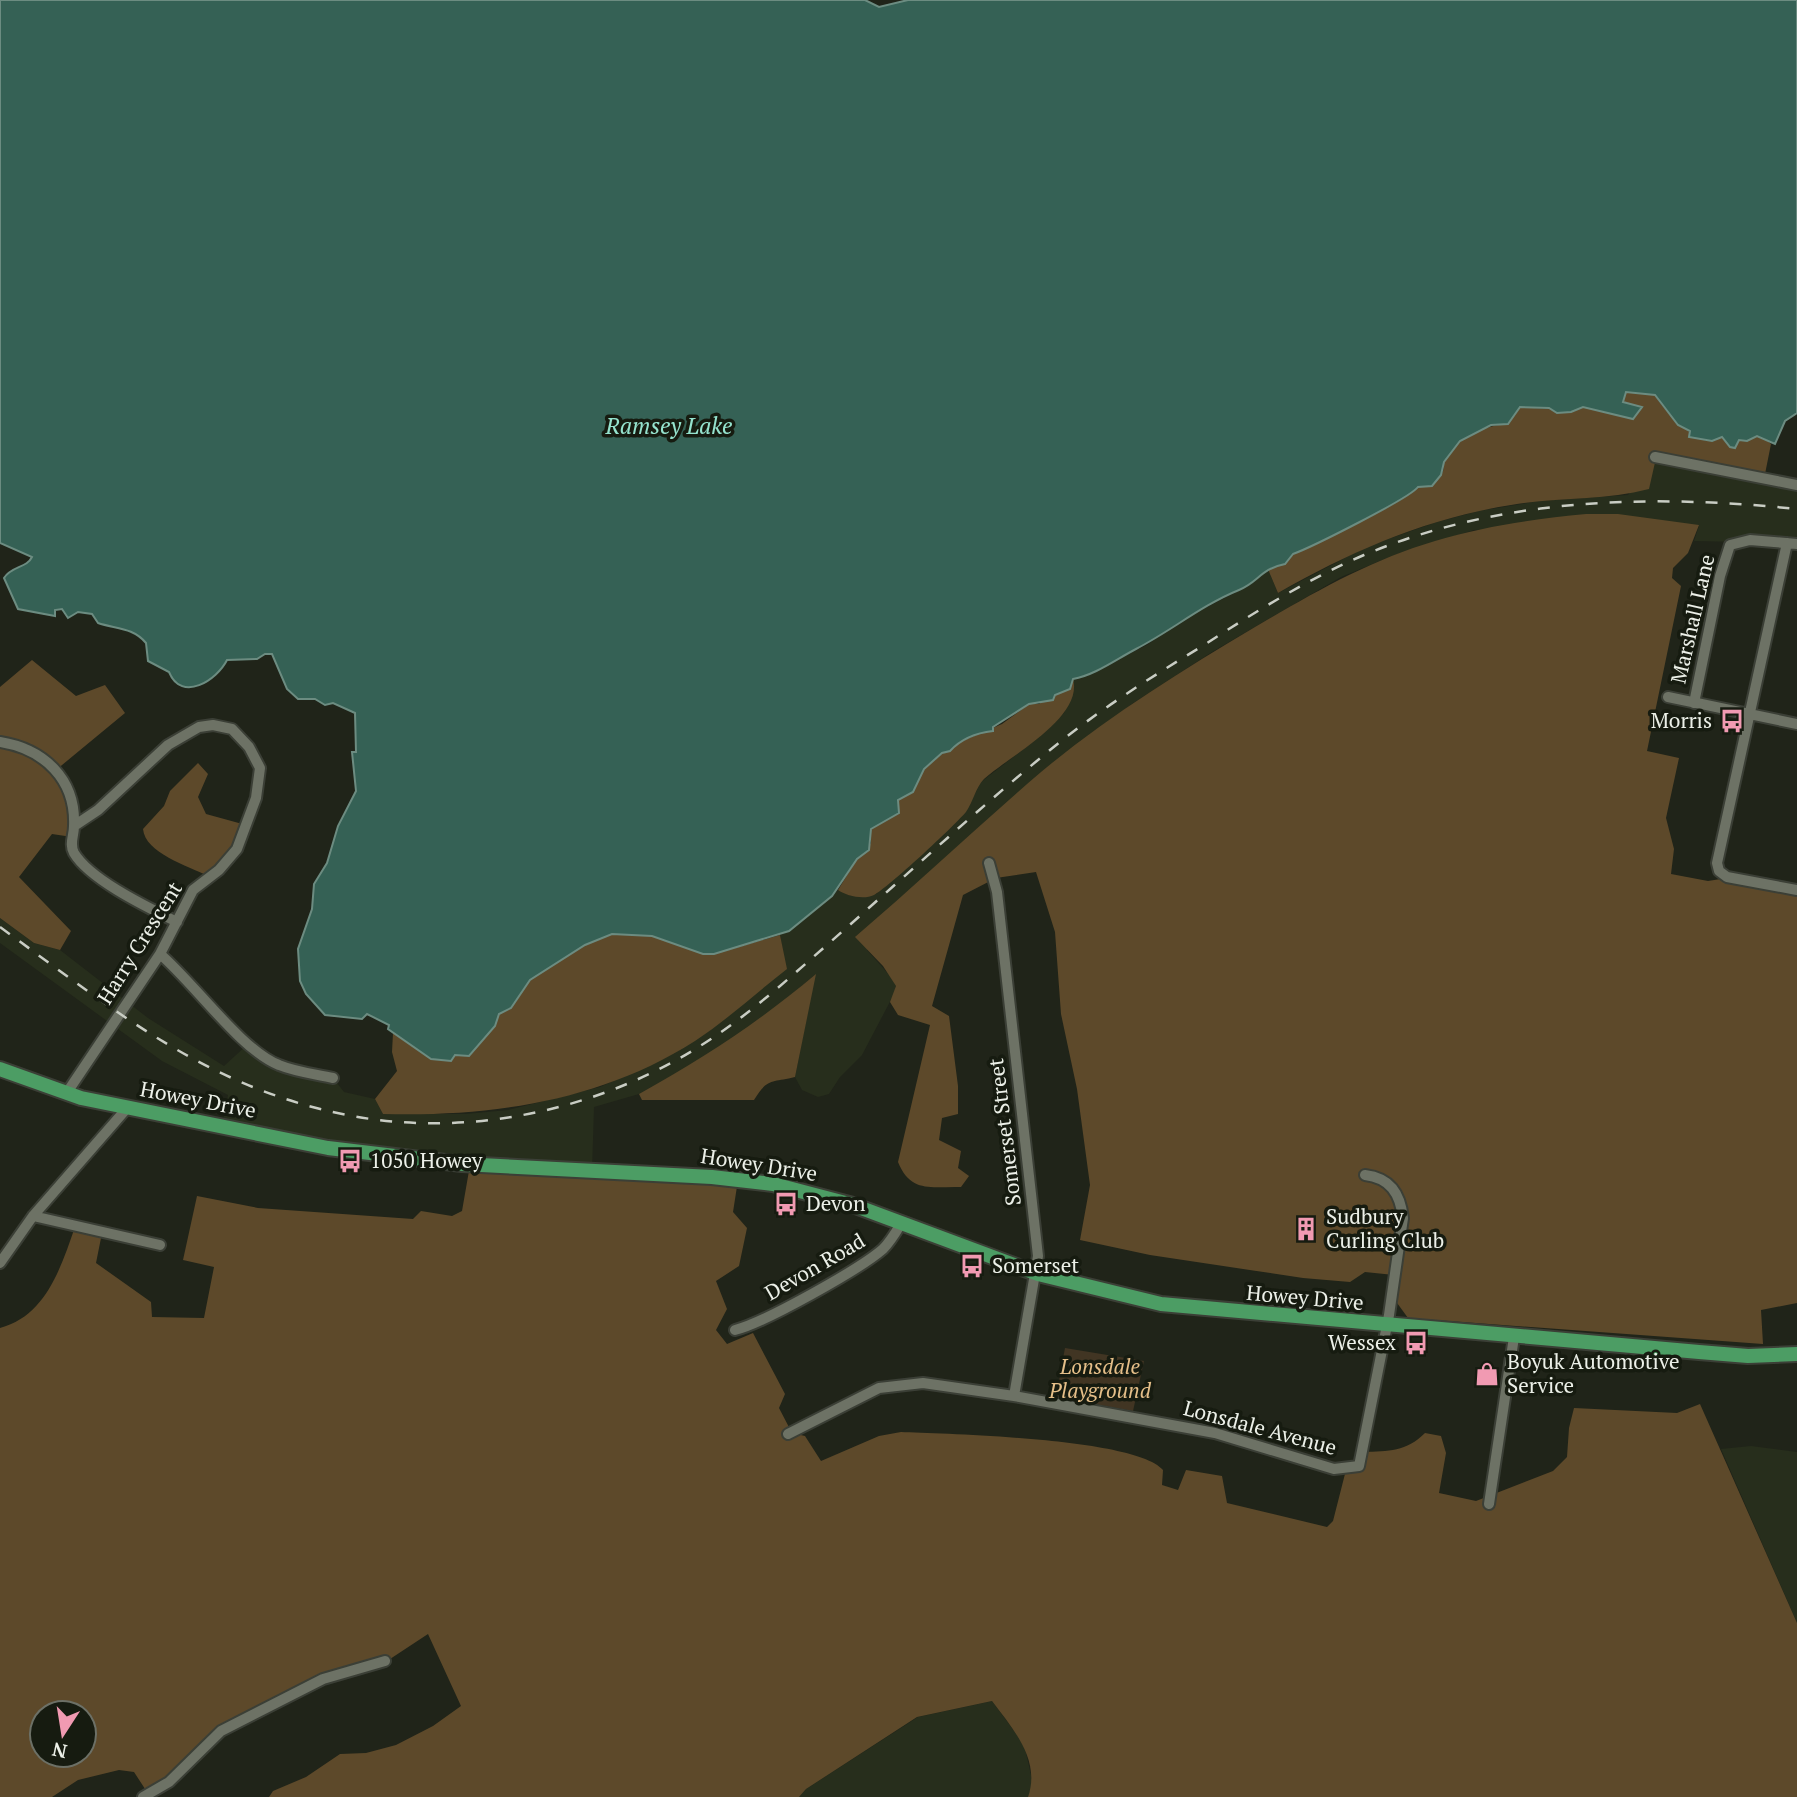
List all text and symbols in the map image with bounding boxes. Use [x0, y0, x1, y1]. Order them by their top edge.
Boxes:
water label: Ramsey Lake [605, 410, 732, 441]
street label: Marshall Lane [1664, 551, 1720, 686]
place label: Morris [1651, 706, 1712, 734]
bus stop icon: Morris [1718, 707, 1746, 735]
street label: Harry Crescent [90, 876, 188, 1009]
street label: Somerset Street [981, 1057, 1027, 1207]
street label: Howey Drive [138, 1074, 259, 1124]
street label: Howey Drive [699, 1141, 819, 1187]
place label: 1050 Howey [370, 1146, 483, 1174]
bus stop icon: 1050 Howey [336, 1147, 364, 1175]
place label: Devon [806, 1189, 866, 1217]
bus stop icon: Devon [772, 1190, 800, 1218]
place label: Sudbury Curling Club [1326, 1202, 1444, 1254]
building icon: Sudbury Curling Club [1292, 1215, 1320, 1243]
street label: Devon Road [759, 1226, 870, 1306]
place label: Somerset [992, 1251, 1079, 1279]
bus stop icon: Somerset [958, 1252, 986, 1280]
street label: Howey Drive [1245, 1278, 1365, 1316]
place label: Wessex [1328, 1328, 1396, 1356]
bus stop icon: Wessex [1402, 1329, 1430, 1357]
place label: Boyuk Automotive Service [1507, 1347, 1680, 1399]
park label: Lonsdale Playground [1048, 1352, 1152, 1404]
shop icon: Boyuk Automotive Service [1473, 1360, 1501, 1388]
street label: Lonsdale Avenue [1181, 1393, 1340, 1461]
north arrow [28, 1699, 98, 1769]
text: N [49, 1737, 69, 1765]

